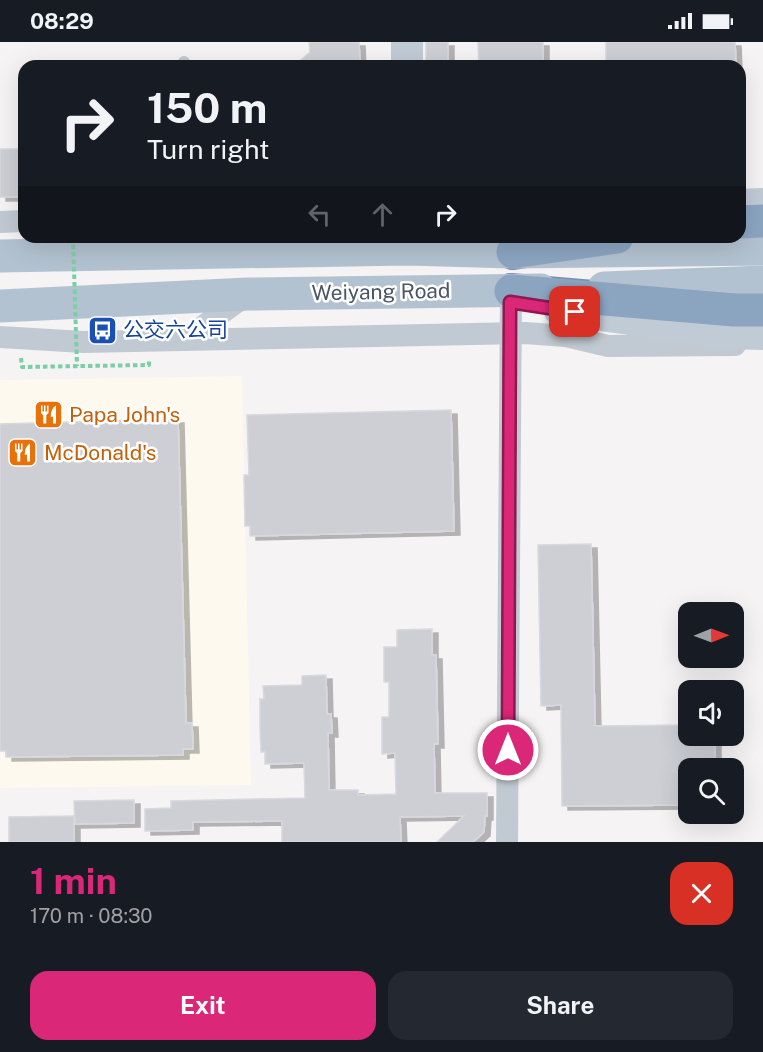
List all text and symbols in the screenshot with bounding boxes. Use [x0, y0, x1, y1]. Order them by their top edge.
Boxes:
text: 08:29 [30, 8, 94, 34]
text: 150 m [147, 83, 267, 132]
icon: right [48, 84, 126, 162]
text: Turn right [147, 133, 270, 165]
icon: left [303, 198, 336, 231]
icon: ahead [366, 198, 399, 231]
icon: right [429, 198, 462, 231]
street label: Weiyang Road [311, 278, 451, 305]
pin [549, 286, 600, 337]
icon: arrive [558, 295, 591, 328]
bus stop icon: 公交六公司 [86, 314, 118, 346]
place label: 公交六公司 [123, 317, 228, 342]
restaurant icon: Papa John's [32, 399, 64, 431]
place label: Papa John's [69, 402, 180, 427]
restaurant icon: McDonald's [7, 437, 39, 469]
place label: McDonald's [44, 440, 156, 465]
north arrow [678, 602, 744, 668]
map controls [678, 602, 744, 824]
button: sound [678, 680, 744, 746]
position arrow [476, 718, 540, 782]
button: search [678, 758, 744, 824]
text: 1 min [30, 860, 117, 902]
button: close [670, 862, 733, 925]
text: 170 m · 08:30 [30, 904, 153, 928]
button: Exit [30, 971, 376, 1040]
button: Share [388, 971, 733, 1040]

